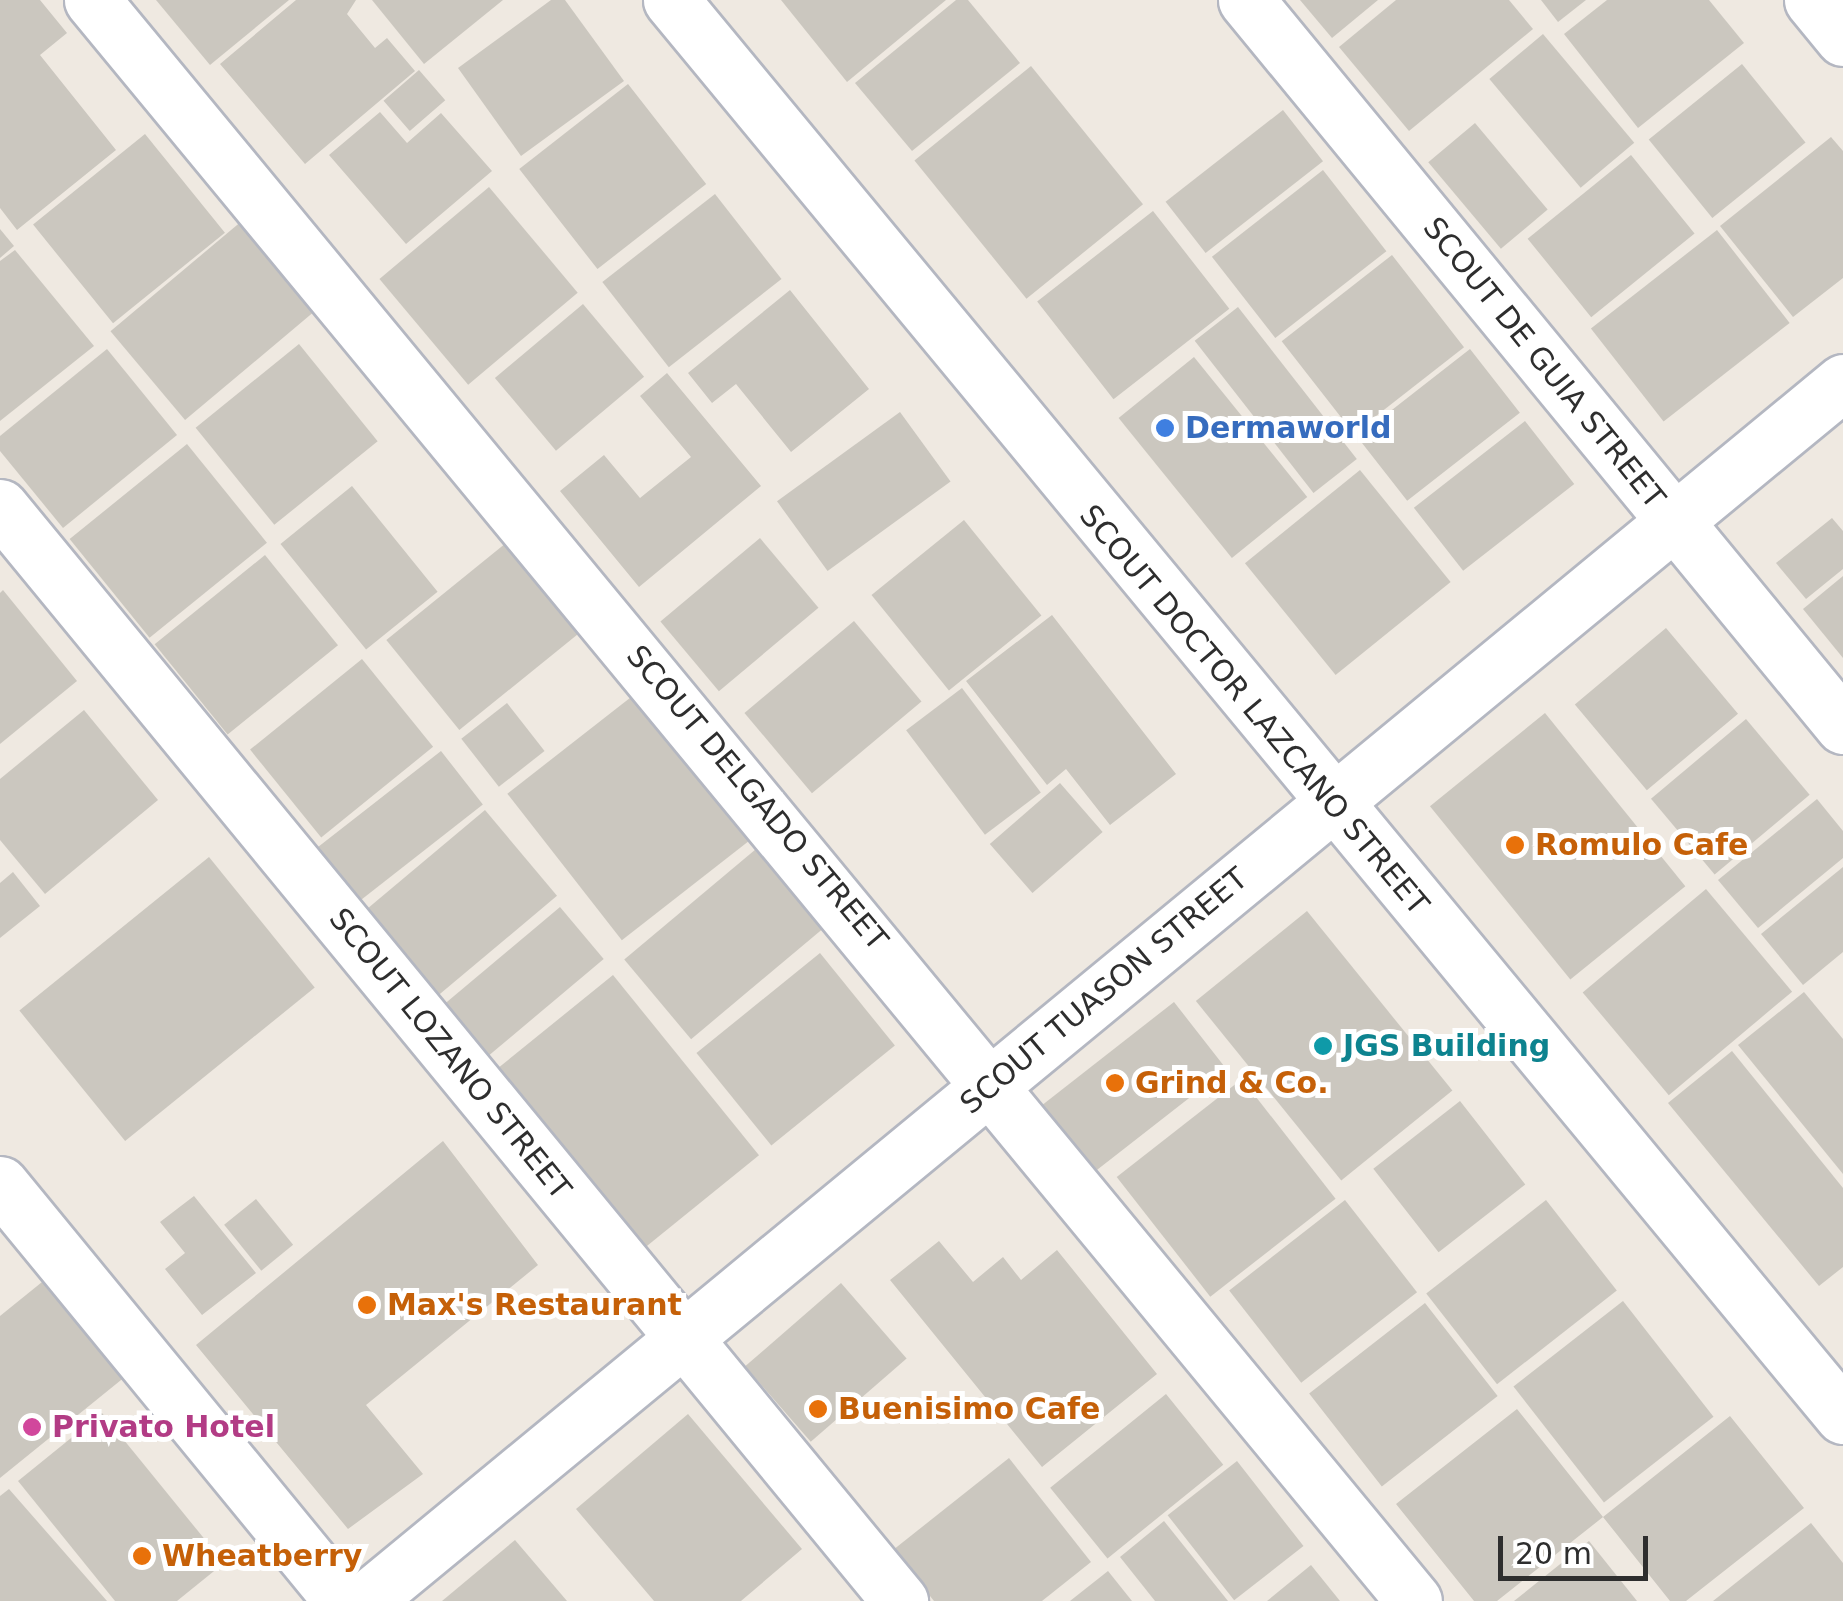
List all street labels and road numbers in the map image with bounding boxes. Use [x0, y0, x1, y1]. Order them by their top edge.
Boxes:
street label: SCOUT DE GUIA STREET [1416, 210, 1672, 516]
street label: SCOUT DOCTOR LAZCANO STREET [1072, 498, 1436, 922]
street label: SCOUT DELGADO STREET [619, 638, 895, 958]
street label: SCOUT TUASON STREET [953, 860, 1255, 1122]
street label: SCOUT LOZANO STREET [322, 901, 578, 1207]

